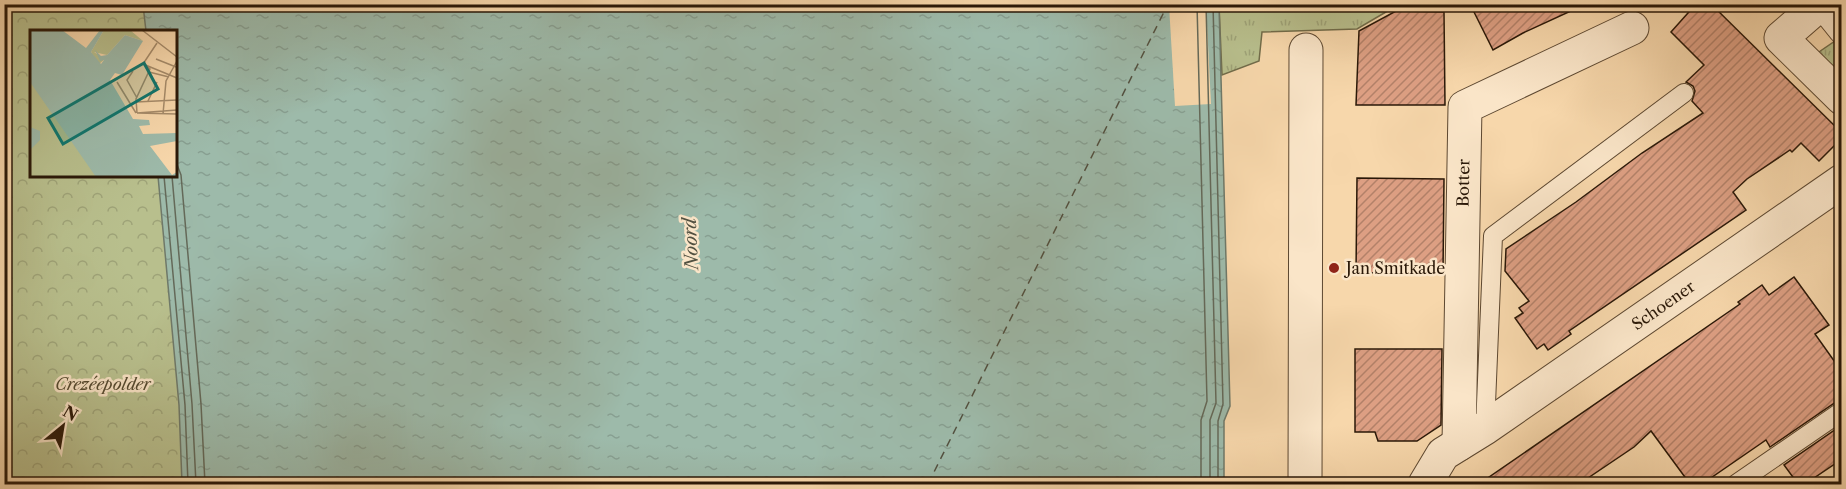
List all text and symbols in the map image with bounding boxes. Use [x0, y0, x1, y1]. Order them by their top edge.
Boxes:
inset map [30, 30, 177, 177]
street label: Botter [1453, 159, 1473, 207]
water label: Noord [679, 215, 703, 272]
place label: Jan Smitkade [1343, 258, 1445, 278]
marker: Jan Smitkade [1327, 261, 1341, 275]
street label: Schoener [1628, 276, 1699, 334]
park label: Crezéepolder [55, 374, 152, 394]
north arrow [33, 396, 93, 456]
text: N [59, 401, 82, 425]

